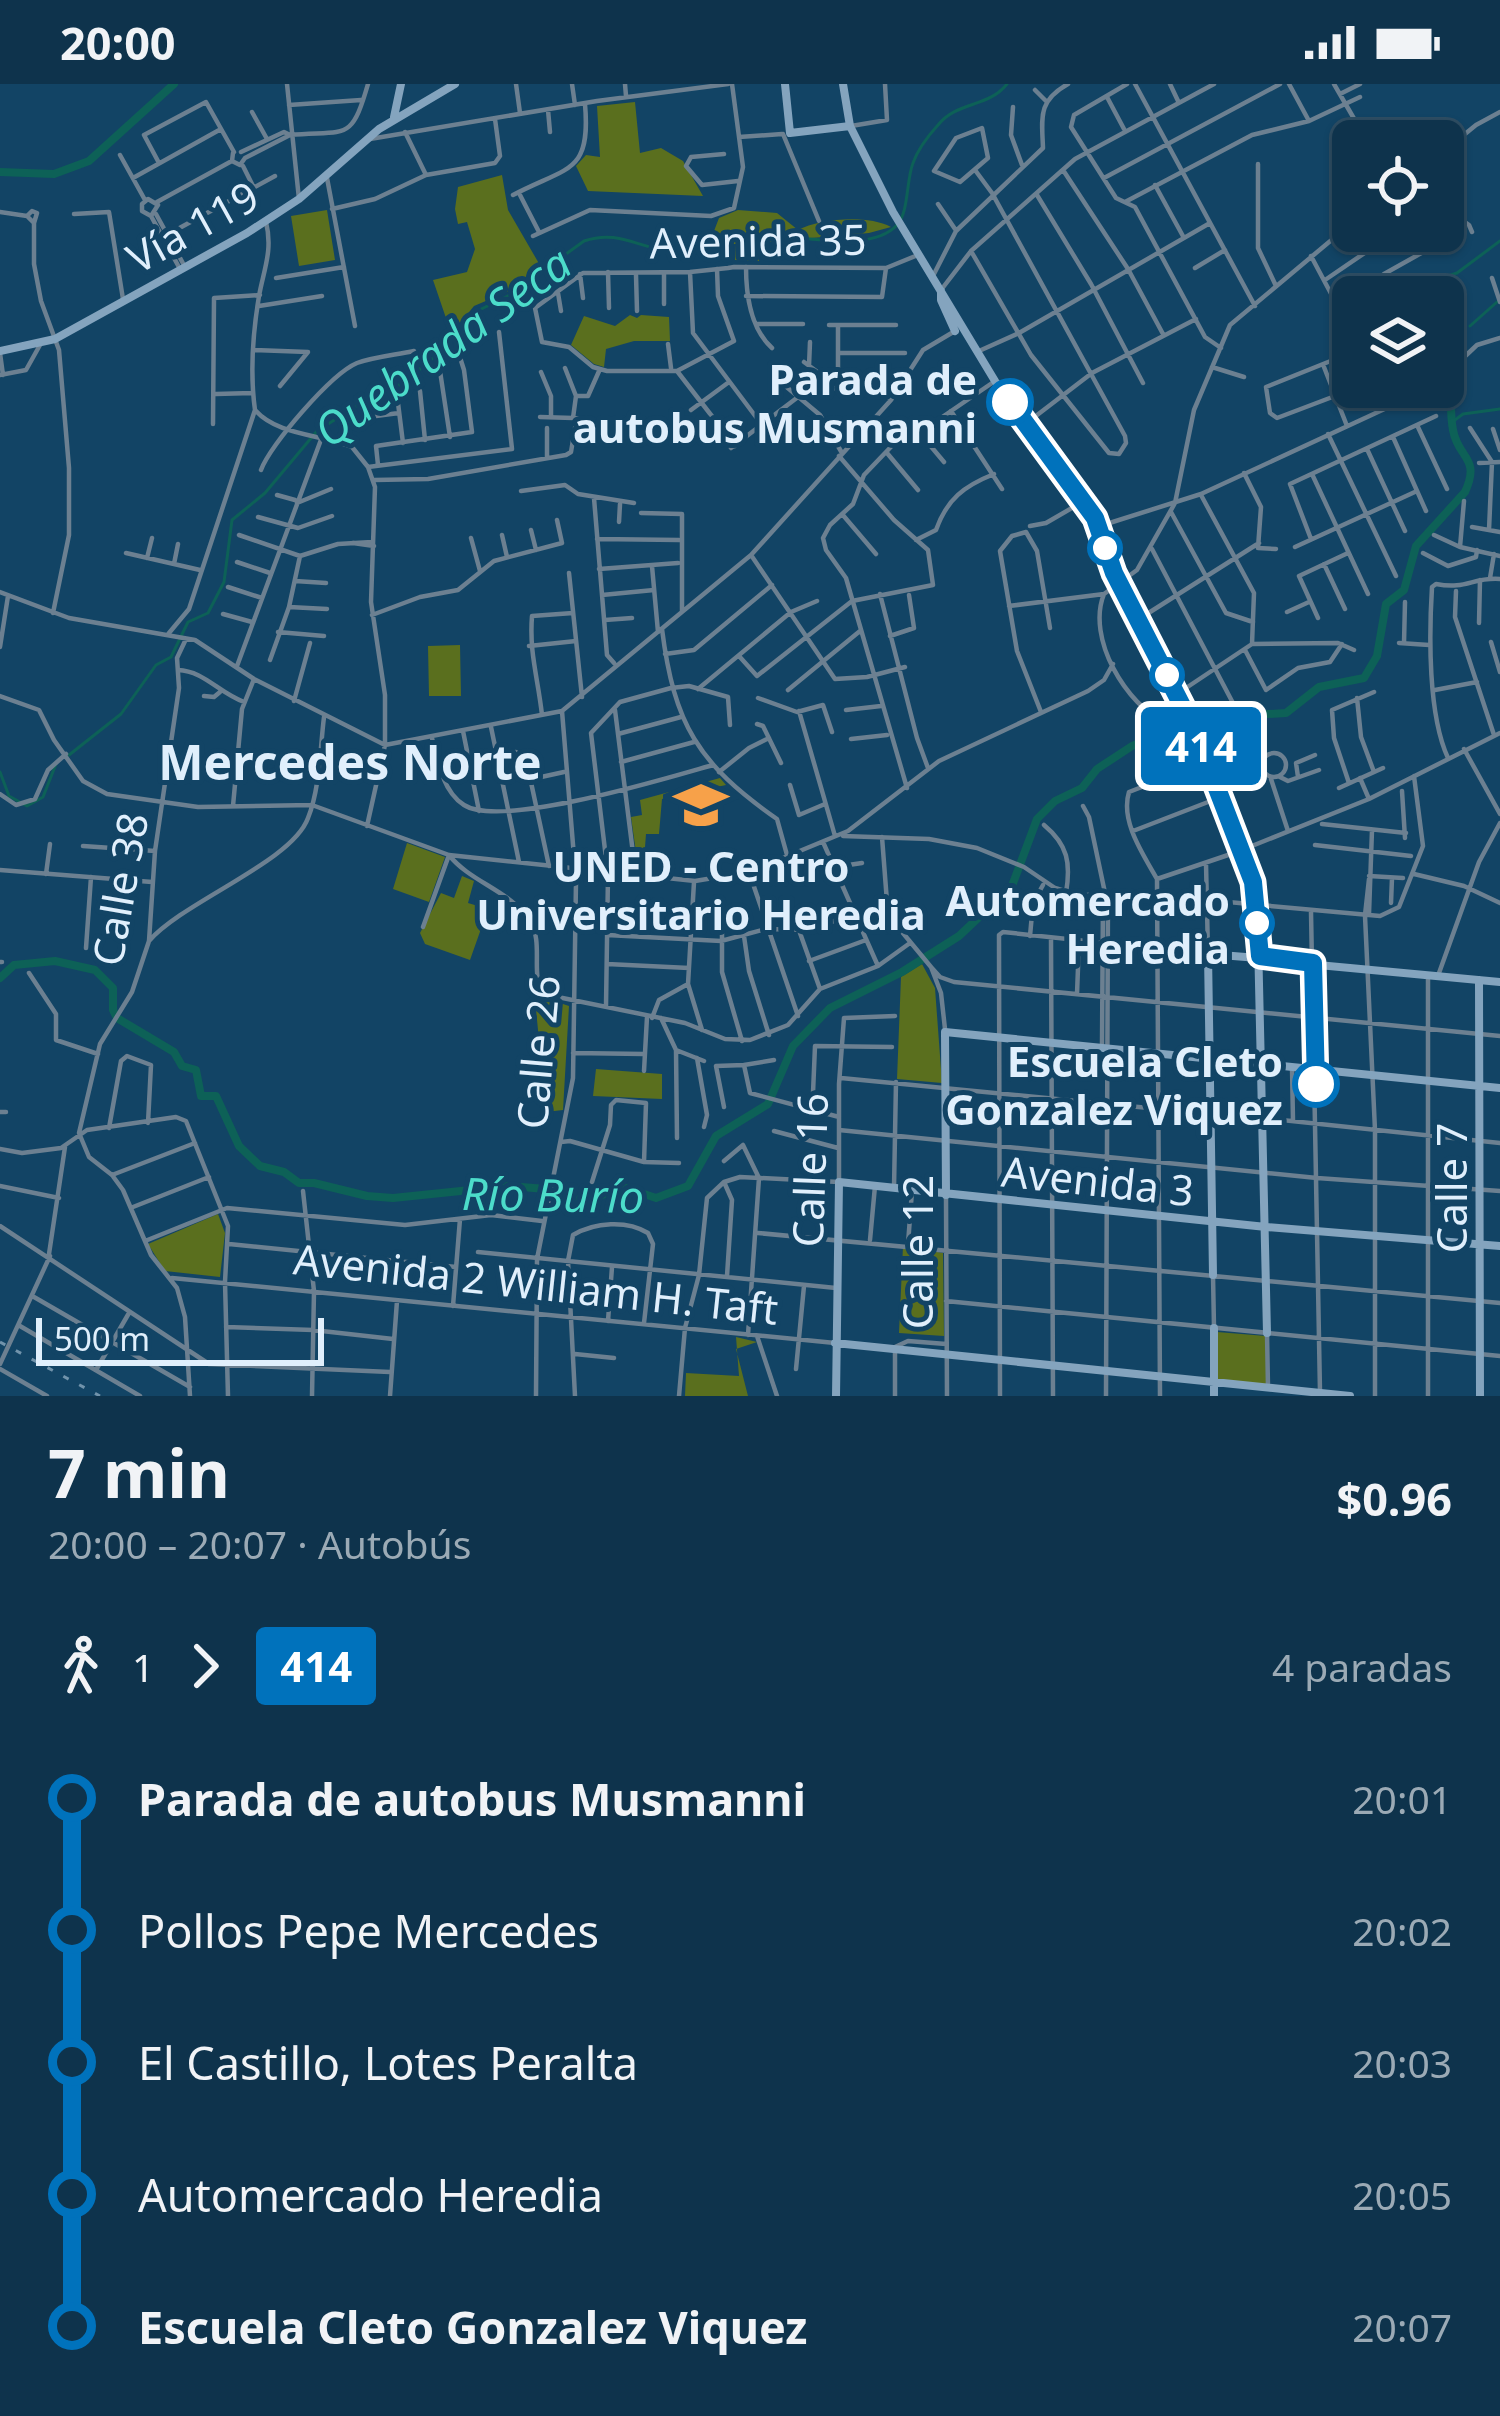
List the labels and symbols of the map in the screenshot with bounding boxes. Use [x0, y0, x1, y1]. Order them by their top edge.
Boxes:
street label: Vía 119 [116, 167, 268, 285]
street label: Avenida 35 [649, 210, 867, 270]
water label: Quebrada Seca [301, 232, 583, 460]
place label: Parada de autobus Musmanni [573, 350, 977, 455]
marker: Parada de autobus Musmanni [988, 380, 1032, 424]
unlabelled marker [1089, 532, 1121, 564]
unlabelled marker [1151, 659, 1183, 691]
line badge: 414 [1132, 707, 1270, 785]
district label: Mercedes Norte [158, 729, 542, 794]
school or university icon: UNED - Centro Universitario Heredia [672, 776, 730, 834]
street label: Calle 38 [78, 808, 160, 970]
place label: UNED - Centro Universitario Heredia [476, 837, 926, 942]
place label: Automercado Heredia [946, 871, 1230, 976]
marker: Automercado Heredia [1241, 907, 1273, 939]
street label: Calle 26 [502, 973, 572, 1131]
place label: Escuela Cleto Gonzalez Viquez [945, 1032, 1283, 1137]
marker: Escuela Cleto Gonzalez Viquez [1294, 1062, 1338, 1106]
street label: Calle 16 [778, 1092, 840, 1248]
street label: Calle 7 [1422, 1123, 1479, 1253]
street label: Avenida 3 [999, 1142, 1197, 1218]
water label: Río Burío [461, 1162, 645, 1226]
street label: Calle 12 [888, 1175, 945, 1329]
street label: Avenida 2 William H. Taft [291, 1229, 781, 1337]
scale bar [36, 1312, 324, 1365]

